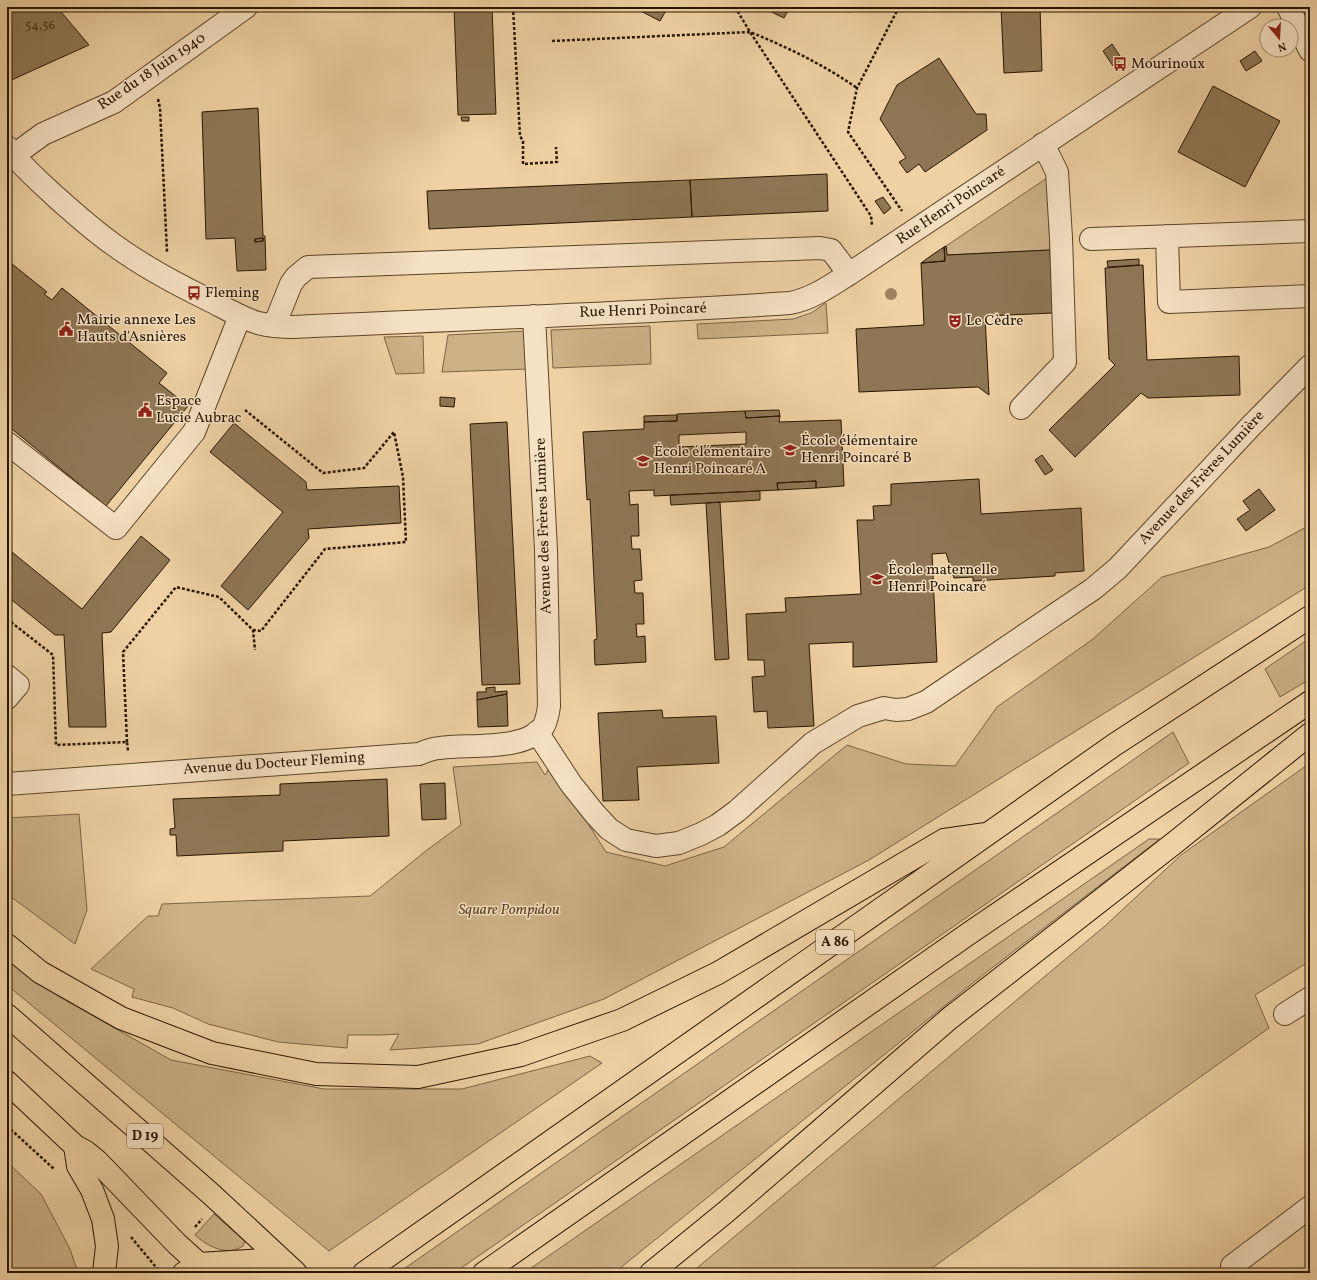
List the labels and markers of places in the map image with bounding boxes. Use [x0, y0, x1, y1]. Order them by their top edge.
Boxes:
place label: Mourinoux [1131, 54, 1205, 75]
bus stop icon: Mourinoux [1112, 56, 1128, 72]
place label: Fleming [205, 283, 260, 304]
bus stop icon: Fleming [186, 285, 202, 301]
place label: Mairie annexe Les Hauts d'Asnières [77, 310, 196, 348]
place label: Le Cèdre [966, 311, 1023, 332]
theatre icon: Le Cèdre [947, 313, 963, 329]
public building icon: Mairie annexe Les Hauts d'Asnières [58, 321, 74, 337]
place label: Espace Lucie Aubrac [156, 391, 242, 429]
public building icon: Espace Lucie Aubrac [137, 402, 153, 418]
place label: École élémentaire Henri Poincaré B [801, 431, 918, 469]
place label: École élémentaire Henri Poincaré A [654, 442, 771, 480]
school or university icon: École élémentaire Henri Poincaré B [782, 442, 798, 458]
school or university icon: École élémentaire Henri Poincaré A [635, 453, 651, 469]
place label: École maternelle Henri Poincaré [888, 560, 997, 598]
school or university icon: École maternelle Henri Poincaré [869, 571, 885, 587]

